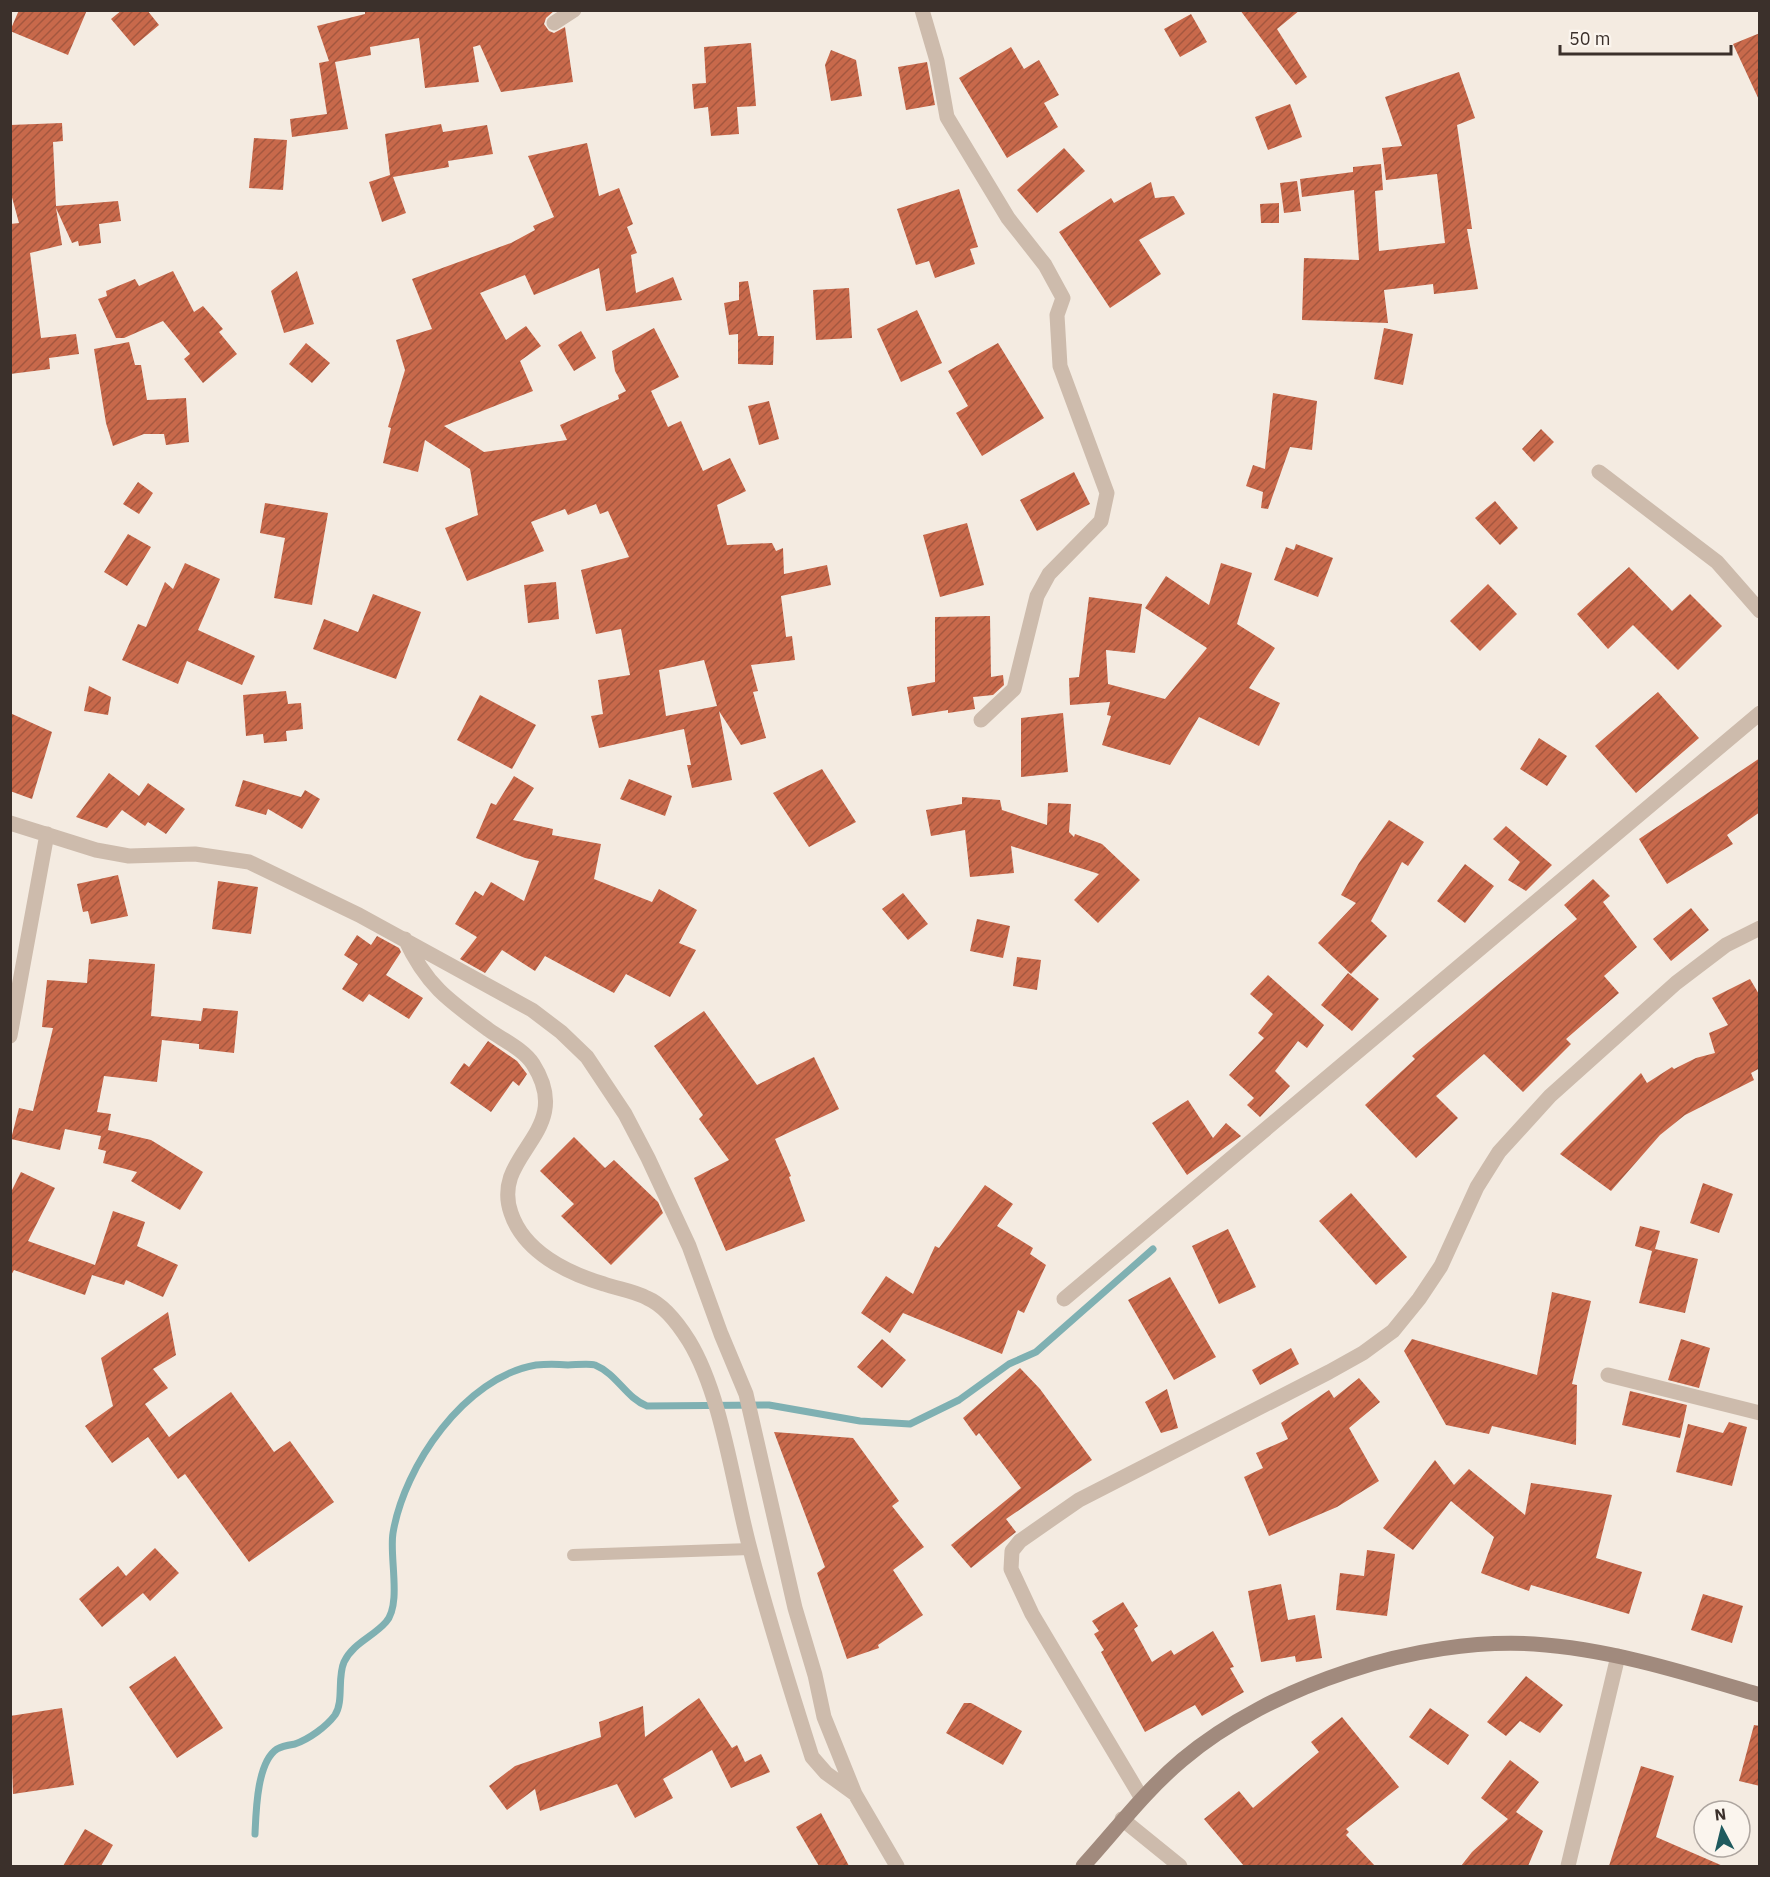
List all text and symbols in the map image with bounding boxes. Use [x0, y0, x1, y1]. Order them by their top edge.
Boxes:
scale bar [1560, 18, 1731, 56]
text: 50 m [1569, 27, 1611, 50]
north arrow [1692, 1799, 1752, 1859]
text: N [1713, 1803, 1727, 1825]

